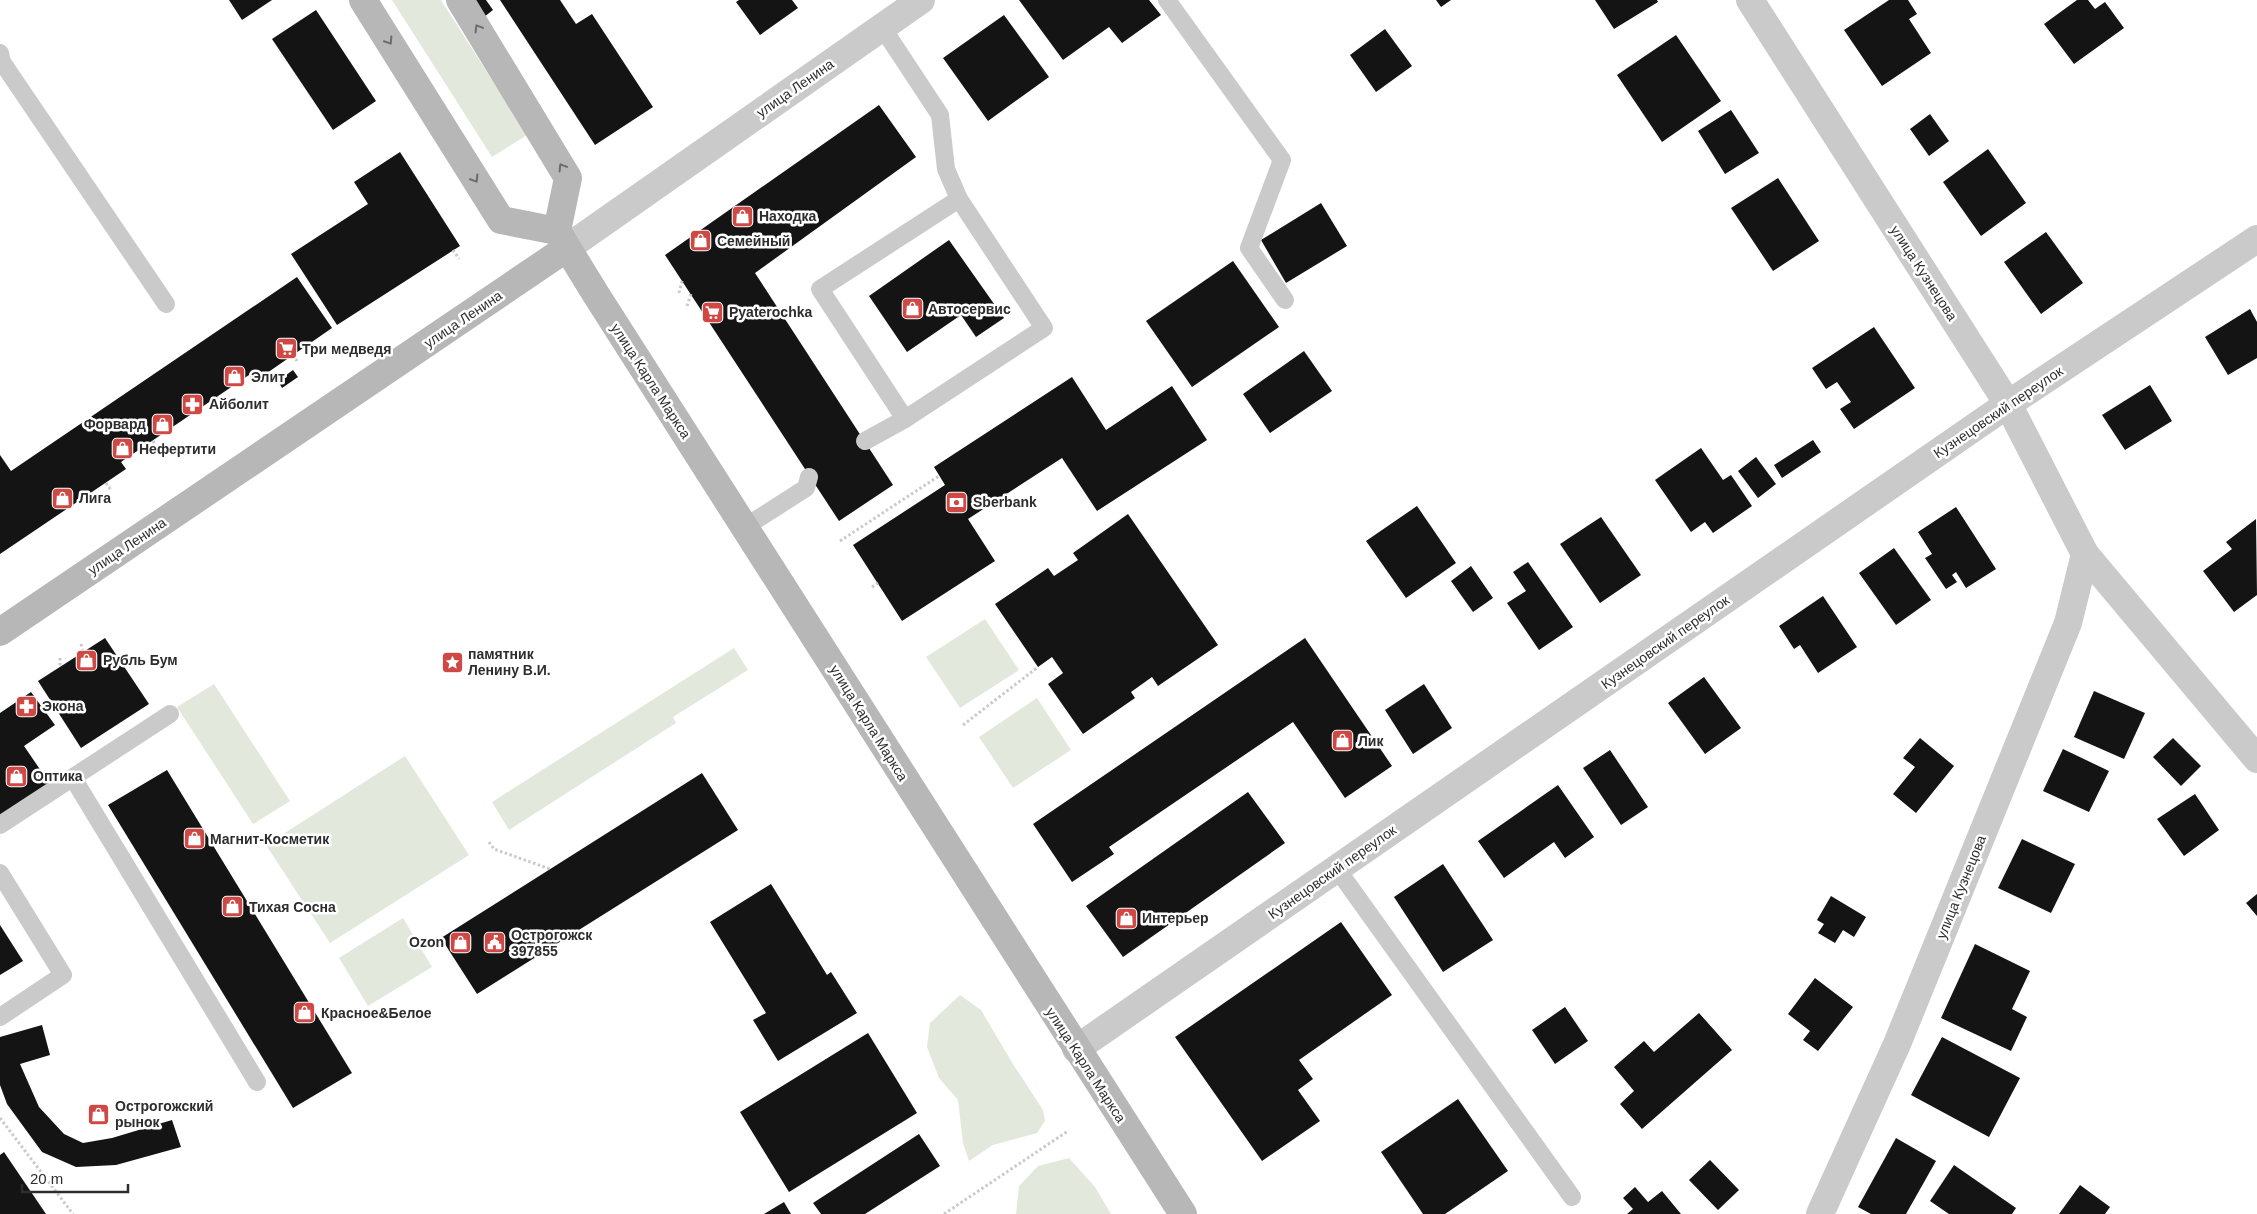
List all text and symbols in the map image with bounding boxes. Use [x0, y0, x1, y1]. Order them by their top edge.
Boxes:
one-way arrow [475, 25, 484, 34]
one-way arrow [382, 36, 392, 45]
street label: улица Ленина [753, 55, 837, 120]
one-way arrow [559, 164, 569, 173]
one-way arrow [469, 173, 479, 182]
shop icon: Находка [731, 204, 755, 228]
place label: Находка [759, 208, 817, 224]
street label: улица Кузнецова [1887, 222, 1961, 324]
shop icon: Семейный [689, 229, 713, 253]
place label: Семейный [717, 233, 790, 249]
street label: улица Ленина [421, 287, 505, 351]
shop icon: Автосервис [900, 297, 924, 321]
supermarket icon: Pyaterochka [701, 300, 725, 324]
place label: Автосервис [928, 301, 1011, 317]
place label: Pyaterochka [729, 304, 812, 320]
street label: улица Карла Маркса [608, 320, 694, 442]
supermarket icon: Три медведя [274, 337, 298, 361]
place label: Три медведя [302, 341, 391, 357]
street label: Кузнецовский переулок [1930, 362, 2066, 461]
shop icon: Элит [223, 365, 247, 389]
place label: Элит [251, 369, 285, 385]
pharmacy icon: Айболит [181, 392, 205, 416]
place label: Айболит [209, 396, 269, 412]
shop icon: Форвард [150, 412, 174, 436]
place label: Форвард [84, 416, 146, 432]
shop icon: Нефертити [111, 437, 135, 461]
place label: Нефертити [139, 441, 216, 457]
shop icon: Лига [51, 486, 75, 510]
place label: Лига [79, 490, 111, 506]
bank icon: Sberbank [945, 490, 969, 514]
place label: Sberbank [973, 494, 1037, 510]
street label: улица Ленина [85, 514, 169, 578]
street label: Кузнецовский переулок [1598, 591, 1733, 692]
place label: памятник Ленину В.И. [468, 646, 551, 678]
shop icon: Рубль Бум [75, 648, 99, 672]
place icon: памятник Ленину В.И. [440, 650, 464, 674]
place label: Рубль Бум [103, 652, 178, 668]
street label: улица Карла Маркса [827, 662, 911, 784]
pharmacy icon: Экона [14, 694, 38, 718]
place label: Экона [42, 698, 84, 714]
shop icon: Лик [1330, 729, 1354, 753]
place label: Лик [1358, 733, 1384, 749]
shop icon: Оптика [5, 764, 29, 788]
place label: Оптика [33, 768, 83, 784]
street label: Кузнецовский переулок [1265, 821, 1400, 922]
shop icon: Магнит-Косметик [182, 827, 206, 851]
place label: Магнит-Косметик [210, 831, 330, 847]
street label: улица Кузнецова [1933, 833, 1989, 941]
shop icon: Тихая Сосна [221, 895, 245, 919]
place label: Тихая Сосна [249, 899, 336, 915]
shop icon: Интерьер [1114, 906, 1138, 930]
place label: Интерьер [1142, 910, 1209, 926]
place label: Острогожск 397855 [511, 927, 593, 959]
shop icon: Ozon [448, 930, 472, 954]
public building icon: Острогожск 397855 [483, 931, 507, 955]
place label: Ozon [409, 934, 444, 950]
shop icon: Красное&Белое [293, 1001, 317, 1025]
street label: улица Карла Маркса [1043, 1004, 1129, 1126]
place label: Красное&Белое [321, 1005, 432, 1021]
place label: Острогожский рынок [115, 1098, 213, 1130]
shop icon: Острогожский рынок [87, 1102, 111, 1126]
scale bar [22, 1162, 129, 1194]
text: 20 m [30, 1170, 63, 1187]

